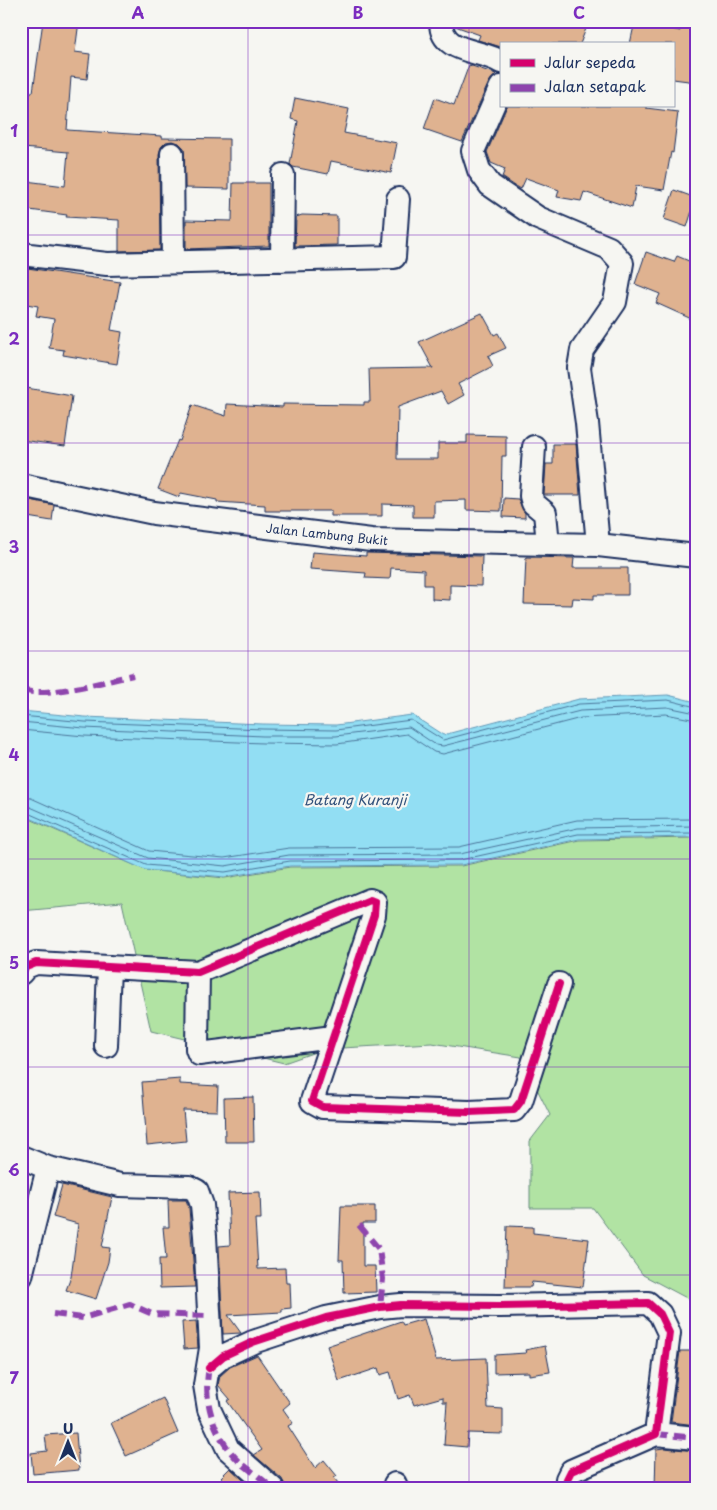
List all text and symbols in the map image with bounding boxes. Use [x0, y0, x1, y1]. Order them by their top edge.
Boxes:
text: A [132, 0, 145, 24]
text: B [353, 0, 364, 24]
text: C [573, 0, 585, 24]
legend [500, 42, 674, 108]
text: Jalur sepeda [544, 50, 636, 73]
text: Jalan setapak [544, 74, 646, 97]
text: 1 [10, 118, 18, 142]
text: 2 [8, 326, 20, 350]
street label: Jalan Lambung Bukit [265, 519, 389, 549]
text: 3 [9, 534, 19, 558]
text: 4 [9, 742, 20, 766]
water label: Batang Kuranji [304, 789, 408, 810]
text: 5 [9, 950, 19, 974]
text: 6 [8, 1157, 20, 1181]
text: 7 [9, 1365, 19, 1389]
north arrow [42, 1418, 92, 1468]
text: U [63, 1418, 73, 1439]

